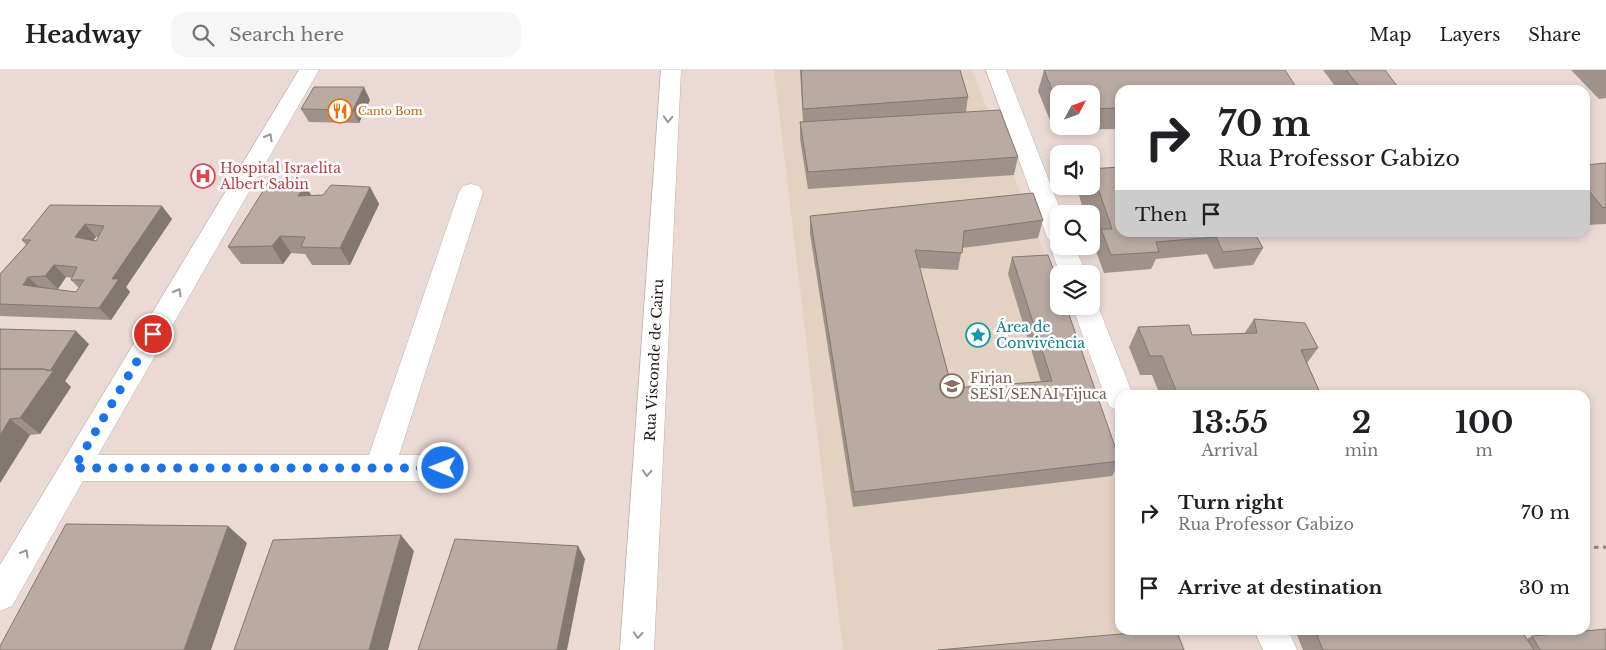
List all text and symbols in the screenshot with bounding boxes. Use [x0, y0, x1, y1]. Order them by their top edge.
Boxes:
search box [171, 12, 521, 57]
text: Headway [25, 20, 141, 49]
icon: search [189, 21, 217, 49]
text: Search here [229, 23, 344, 46]
text: Map [1370, 24, 1411, 46]
text: Layers [1439, 24, 1500, 46]
text: Share [1528, 24, 1581, 46]
north arrow [1050, 85, 1100, 135]
map controls [1050, 85, 1100, 315]
restaurant icon: Canto Bom [327, 98, 353, 124]
text: 70 m [1218, 102, 1311, 145]
place label: Canto Bom [358, 104, 423, 118]
icon: right [1135, 105, 1200, 170]
one-way arrow [662, 115, 673, 123]
one-way arrow [263, 133, 273, 142]
button: sound [1050, 145, 1100, 195]
text: Rua Professor Gabizo [1218, 145, 1460, 172]
place label: Hospital Israelita Albert Sabin [219, 159, 341, 193]
hospital icon: Hospital Israelita Albert Sabin [190, 163, 216, 189]
icon: arrive [1197, 200, 1225, 228]
text: Then [1135, 203, 1187, 226]
button: search [1050, 205, 1100, 255]
button: layers [1050, 265, 1100, 315]
street label: Rua Visconde de Cairu [641, 278, 667, 442]
one-way arrow [171, 288, 181, 297]
pin [132, 313, 174, 355]
place label: Área de Convivência [995, 318, 1085, 352]
icon: arrive [139, 320, 167, 348]
place icon: Área de Convivência [965, 322, 991, 348]
place label: Firjan SESI/SENAI Tijuca [970, 369, 1107, 403]
school or university icon: Firjan SESI/SENAI Tijuca [939, 373, 965, 399]
text: 13:55 [1192, 404, 1268, 441]
text: 2 [1352, 404, 1371, 441]
text: 100 [1455, 404, 1513, 441]
text: Arrival [1202, 440, 1258, 460]
text: min [1345, 440, 1378, 460]
text: m [1476, 440, 1493, 460]
position arrow [416, 441, 468, 493]
one-way arrow [642, 469, 653, 477]
text: Turn right [1178, 491, 1284, 514]
icon: right [1135, 499, 1163, 527]
text: 70 m [1521, 501, 1570, 524]
text: Rua Professor Gabizo [1178, 514, 1354, 534]
one-way arrow [18, 549, 28, 558]
icon: arrive [1135, 574, 1163, 602]
text: Arrive at destination [1178, 576, 1382, 599]
text: 30 m [1519, 576, 1570, 599]
one-way arrow [632, 632, 643, 640]

